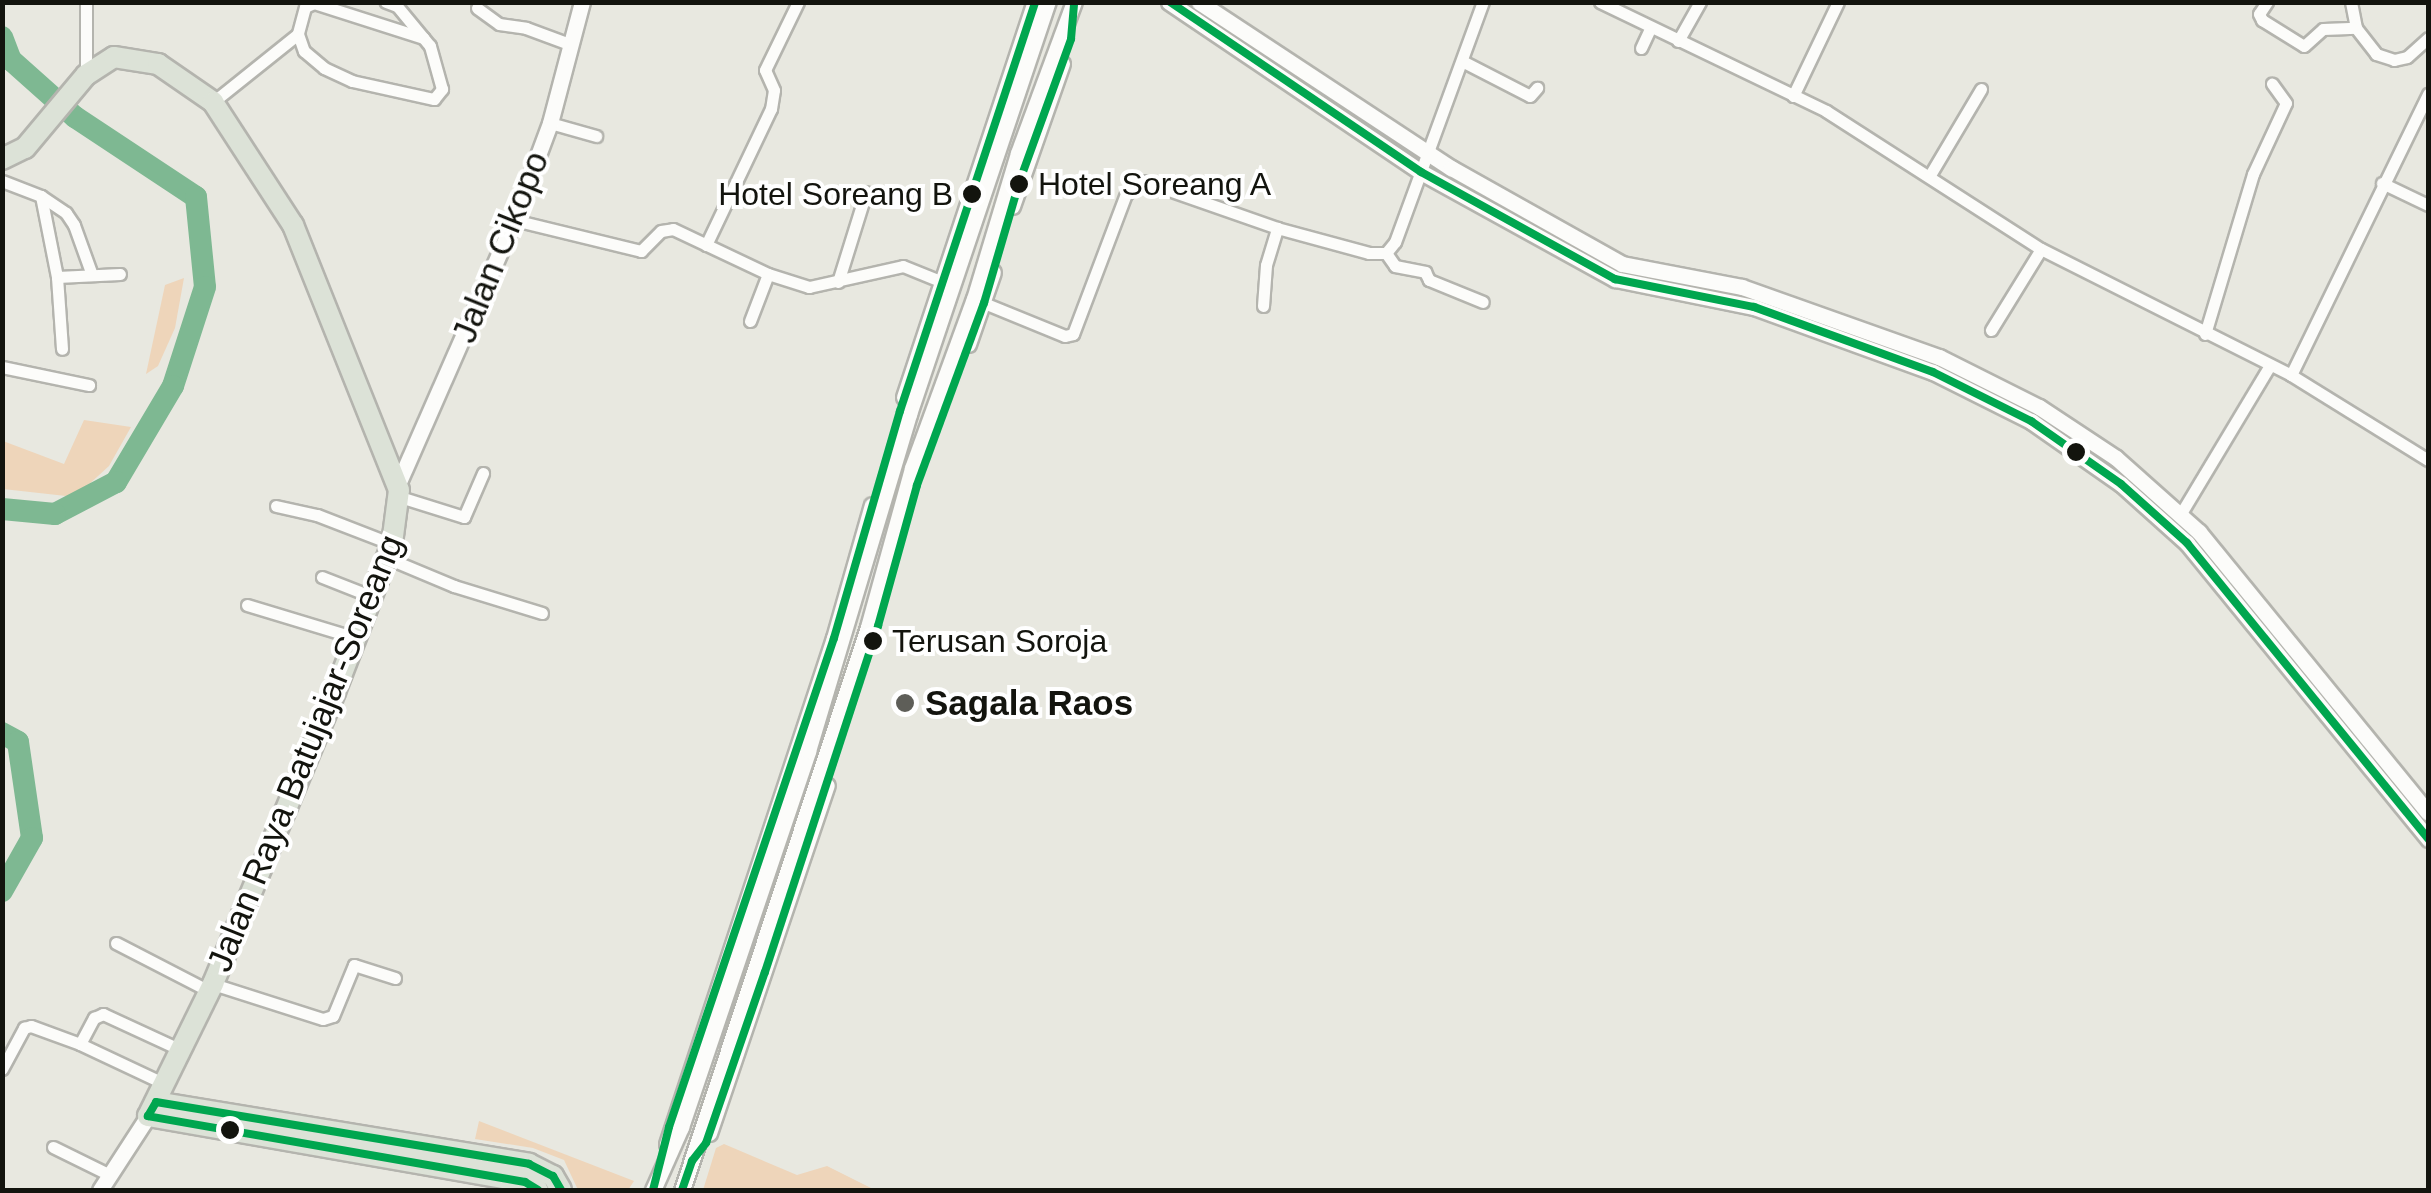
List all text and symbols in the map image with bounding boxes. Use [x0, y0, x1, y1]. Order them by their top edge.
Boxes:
street label: Jalan Cikopo [443, 145, 557, 349]
place label: Hotel Soreang A [1038, 165, 1273, 203]
marker: Hotel Soreang A [1009, 174, 1029, 194]
place label: Hotel Soreang B [718, 175, 953, 213]
marker: Hotel Soreang B [962, 184, 982, 204]
unlabelled marker [2066, 442, 2086, 462]
street label: Jalan Raya Batujajar-Soreang [198, 529, 412, 977]
place label: Terusan Soroja [892, 622, 1107, 660]
marker: Terusan Soroja [863, 631, 883, 651]
place label: Sagala Raos [925, 682, 1133, 724]
marker: Sagala Raos [894, 692, 916, 714]
unlabelled marker [220, 1120, 240, 1140]

